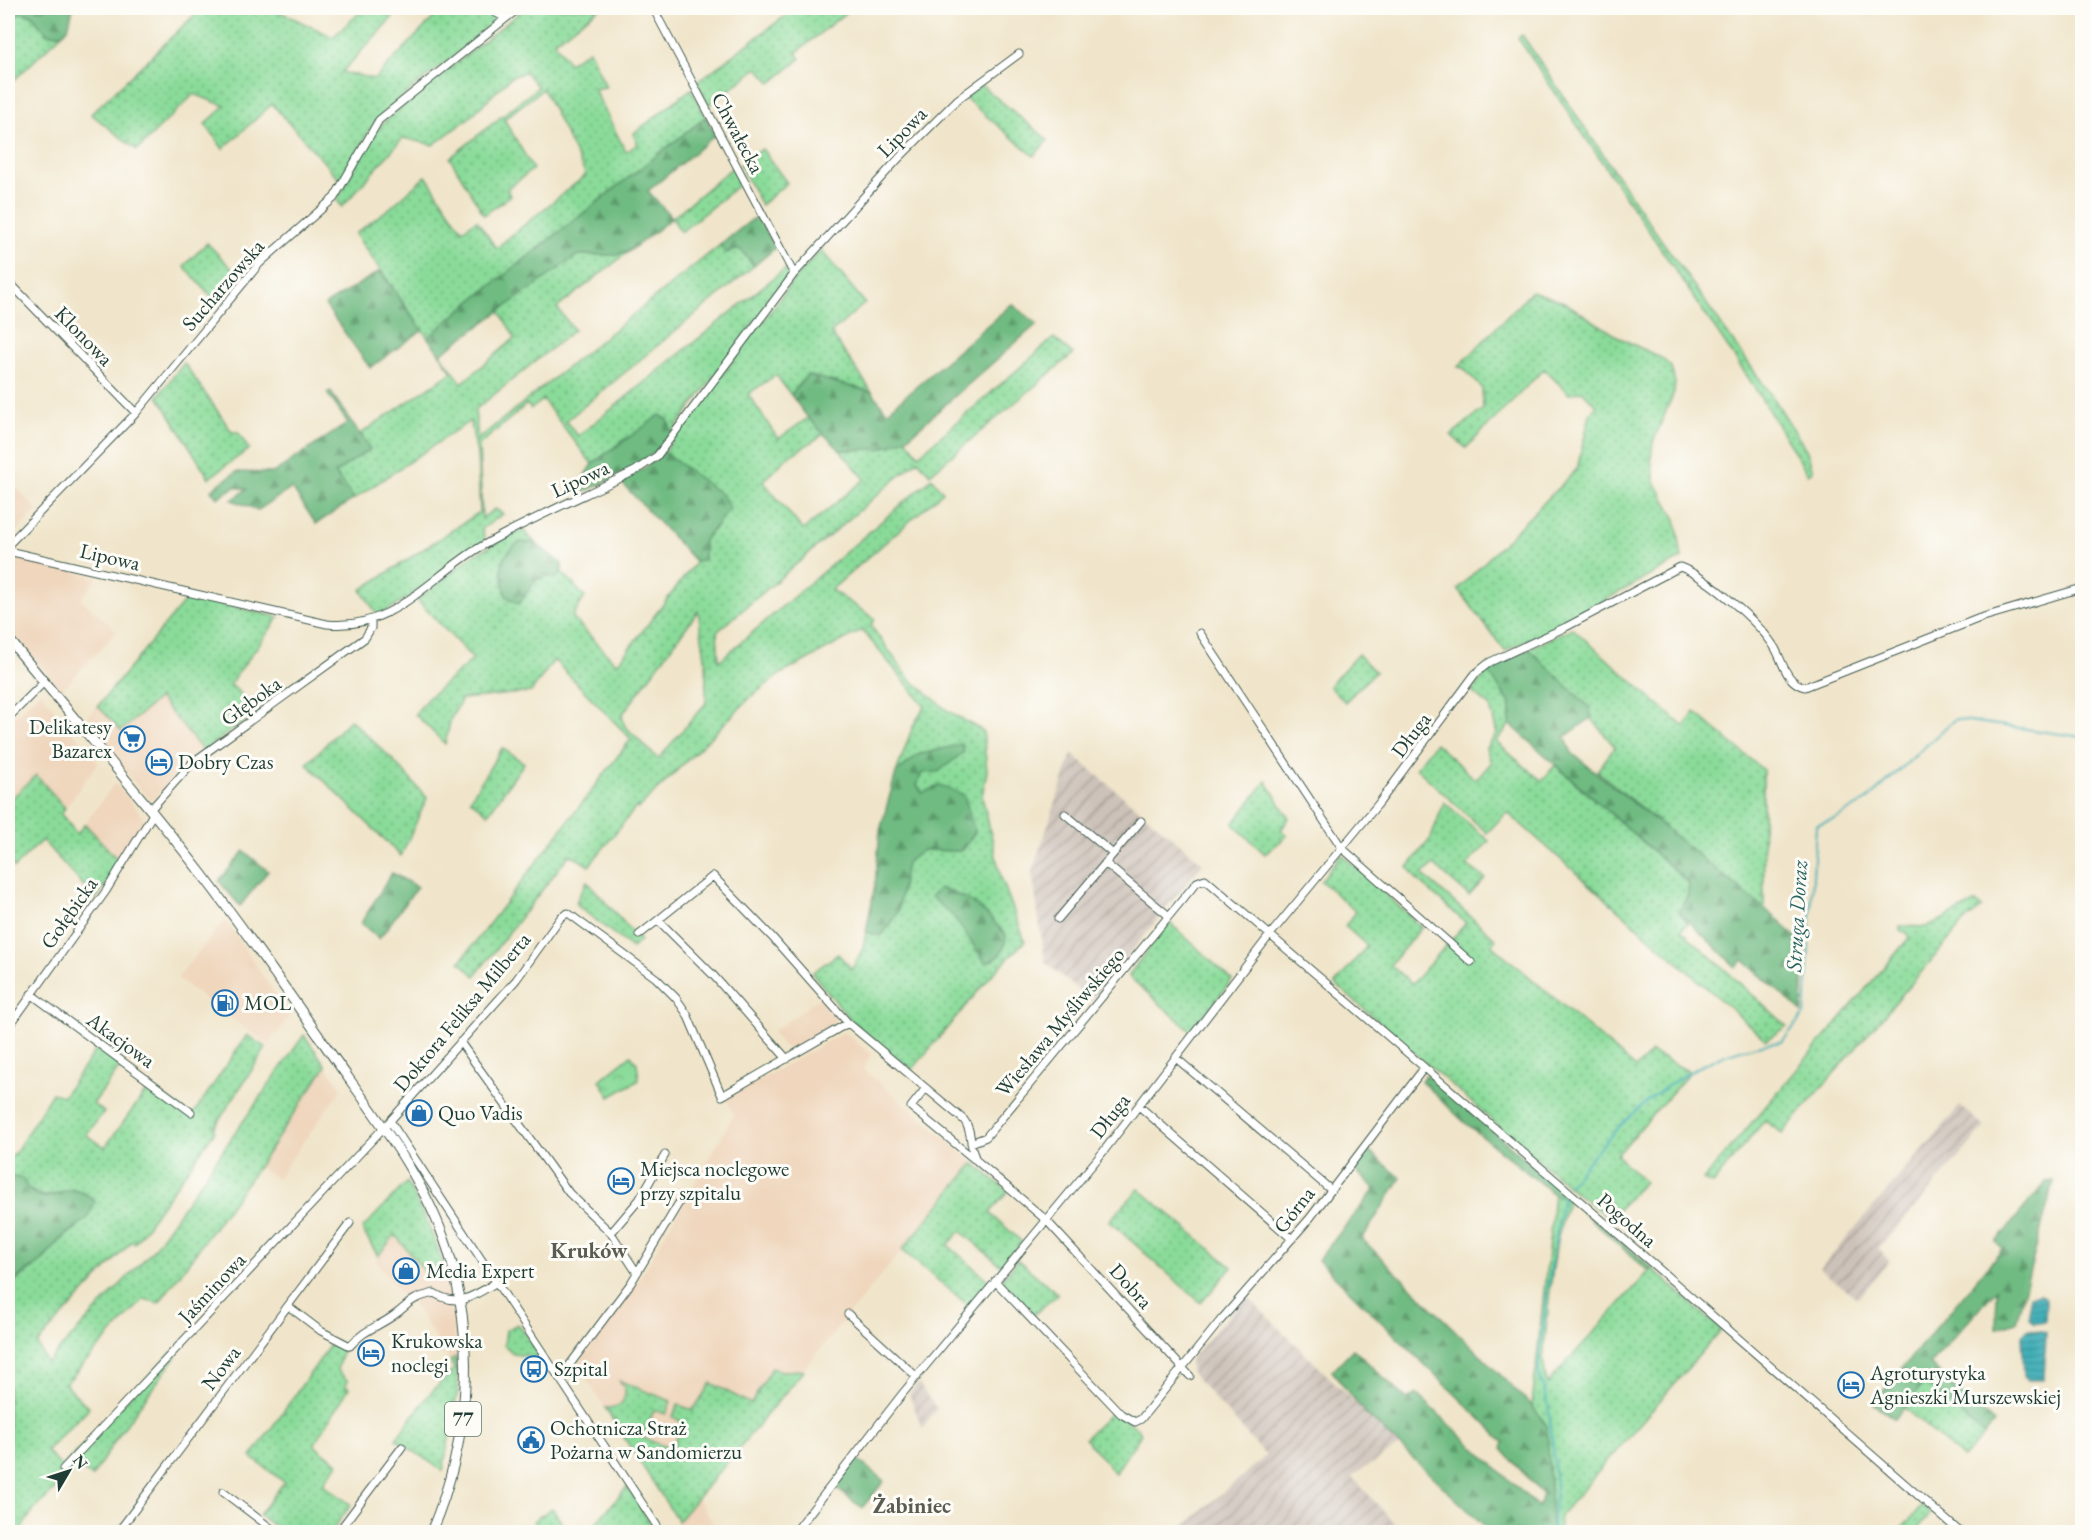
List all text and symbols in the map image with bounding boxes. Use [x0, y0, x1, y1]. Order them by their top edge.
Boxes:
street label: Chwałecka [706, 87, 771, 179]
street label: Lipowa [871, 100, 933, 163]
street label: Sucharzowska [175, 233, 270, 336]
street label: Klonowa [49, 300, 120, 372]
street label: Lipowa [547, 453, 614, 504]
street label: Lipowa [77, 537, 143, 577]
street label: Głęboka [215, 669, 287, 732]
street label: Długa [1385, 706, 1437, 763]
place label: Delikatesy Bazarex [29, 713, 113, 764]
supermarket icon: Delikatesy Bazarex [117, 724, 147, 754]
hotel icon: Dobry Czas [144, 747, 174, 777]
place label: Dobry Czas [178, 748, 274, 775]
water label: Struga Doraz [1779, 859, 1814, 974]
street label: Gołębicka [34, 871, 104, 954]
street label: Doktora Feliksa Milberta [387, 926, 537, 1097]
street label: Wiesława Myśliwskiego [989, 941, 1130, 1102]
fuel station icon: MOL [210, 988, 240, 1018]
place label: MOL [244, 989, 292, 1016]
street label: Akacjowa [81, 1005, 161, 1074]
street label: Długa [1083, 1087, 1136, 1144]
shop icon: Quo Vadis [404, 1098, 434, 1128]
place label: Quo Vadis [438, 1099, 523, 1127]
place label: Miejsca noclegowe przy szpitalu [640, 1155, 789, 1206]
hotel icon: Miejsca noclegowe przy szpitalu [606, 1166, 636, 1196]
street label: Górna [1267, 1180, 1321, 1239]
street label: Pogodna [1592, 1186, 1663, 1253]
district label: Kruków [551, 1236, 628, 1265]
street label: Jaśminowa [171, 1246, 252, 1330]
shop icon: Media Expert [391, 1256, 421, 1286]
place label: Media Expert [426, 1257, 535, 1284]
street label: Dobra [1104, 1257, 1159, 1315]
place label: Krukowska noclegi [391, 1327, 483, 1378]
hotel icon: Krukowska noclegi [356, 1338, 386, 1368]
street label: Nowa [195, 1339, 247, 1395]
bus stop icon: Szpital [519, 1354, 549, 1384]
place label: Szpital [554, 1355, 608, 1382]
place label: Agroturystyka Agnieszki Murszewskiej [1869, 1359, 2061, 1410]
hotel icon: Agroturystyka Agnieszki Murszewskiej [1836, 1370, 1866, 1400]
road number: 77 [445, 1402, 481, 1436]
place label: Ochotnicza Straż Pożarna w Sandomierzu [550, 1414, 742, 1465]
public building icon: Ochotnicza Straż Pożarna w Sandomierzu [516, 1425, 546, 1455]
north arrow [39, 1441, 99, 1501]
text: N [68, 1450, 93, 1474]
district label: Żabiniec [873, 1491, 951, 1520]

